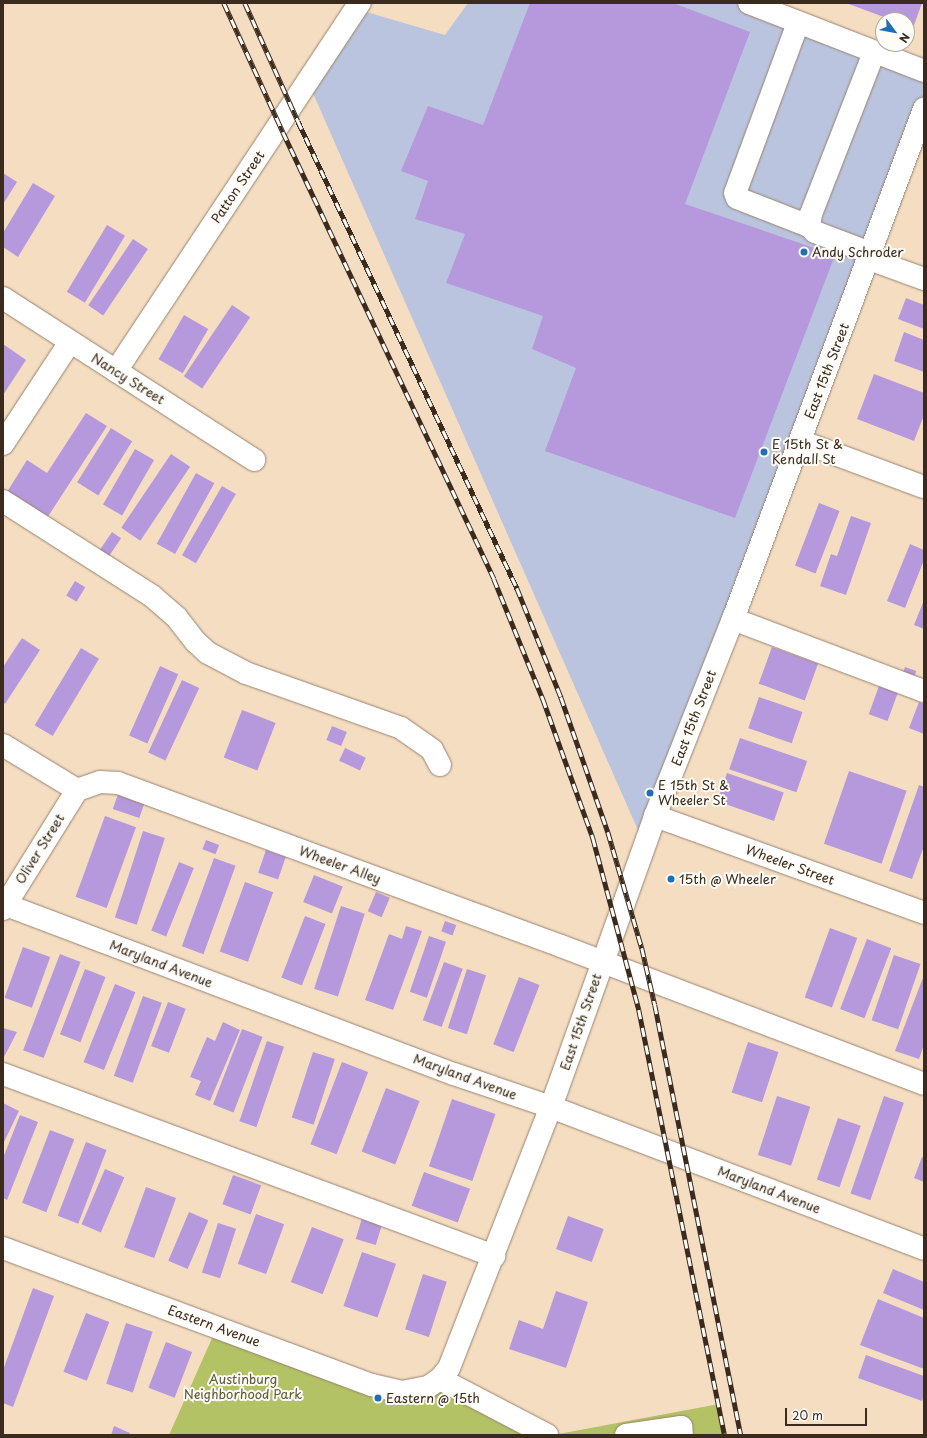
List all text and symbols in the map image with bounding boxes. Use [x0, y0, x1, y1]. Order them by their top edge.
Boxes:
north arrow [875, 12, 915, 52]
text: N [895, 30, 914, 46]
street label: Patton Street [208, 148, 268, 226]
place label: Andy Schroder [812, 244, 903, 260]
marker: Andy Schroder [799, 247, 809, 257]
street label: East 15th Street [802, 321, 852, 421]
street label: Nancy Street [88, 350, 168, 408]
place label: E 15th St & Kendall St [772, 437, 843, 468]
marker: E 15th St & Kendall St [759, 447, 769, 457]
street label: East 15th Street [669, 668, 719, 768]
place label: E 15th St & Wheeler St [658, 778, 729, 809]
marker: E 15th St & Wheeler St [645, 788, 655, 798]
street label: Oliver Street [12, 811, 68, 887]
street label: Wheeler Street [743, 841, 837, 889]
street label: Wheeler Alley [296, 843, 384, 887]
place label: 15th @ Wheeler [679, 871, 777, 887]
marker: 15th @ Wheeler [666, 874, 676, 884]
street label: Maryland Avenue [107, 937, 215, 991]
street label: East 15th Street [557, 972, 605, 1072]
street label: Maryland Avenue [411, 1051, 519, 1103]
street label: Maryland Avenue [715, 1163, 823, 1217]
street label: Eastern Avenue [166, 1302, 262, 1350]
park label: Austinburg Neighborhood Park [183, 1372, 303, 1403]
place label: Eastern @ 15th [386, 1390, 480, 1406]
marker: Eastern @ 15th [373, 1393, 383, 1403]
scale bar [787, 1400, 869, 1426]
text: 20 m [792, 1406, 823, 1424]

